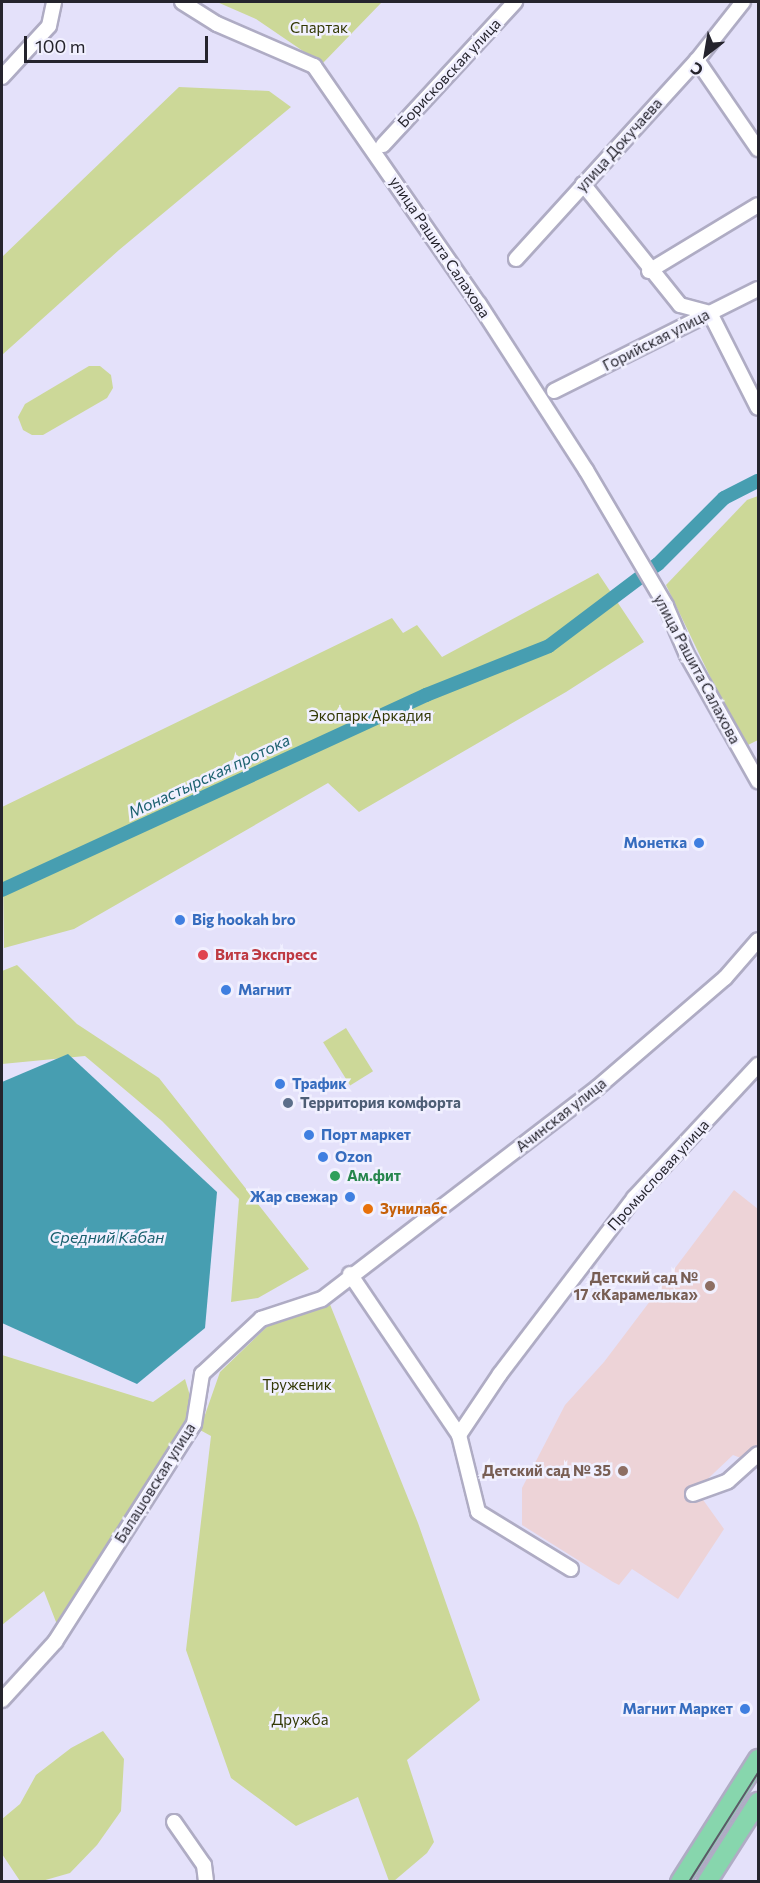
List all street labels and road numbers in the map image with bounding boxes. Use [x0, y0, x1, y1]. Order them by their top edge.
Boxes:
street label: Борисковская улица [394, 15, 504, 131]
street label: улица Докучаева [572, 94, 666, 196]
street label: улица Рашита Салахова [386, 173, 494, 321]
street label: Горийская улица [600, 305, 712, 375]
street label: улица Рашита Салахова [650, 591, 744, 747]
street label: Ачинская улица [512, 1074, 610, 1156]
street label: Промысловая улица [603, 1116, 713, 1234]
street label: Балашовская улица [111, 1420, 199, 1546]

